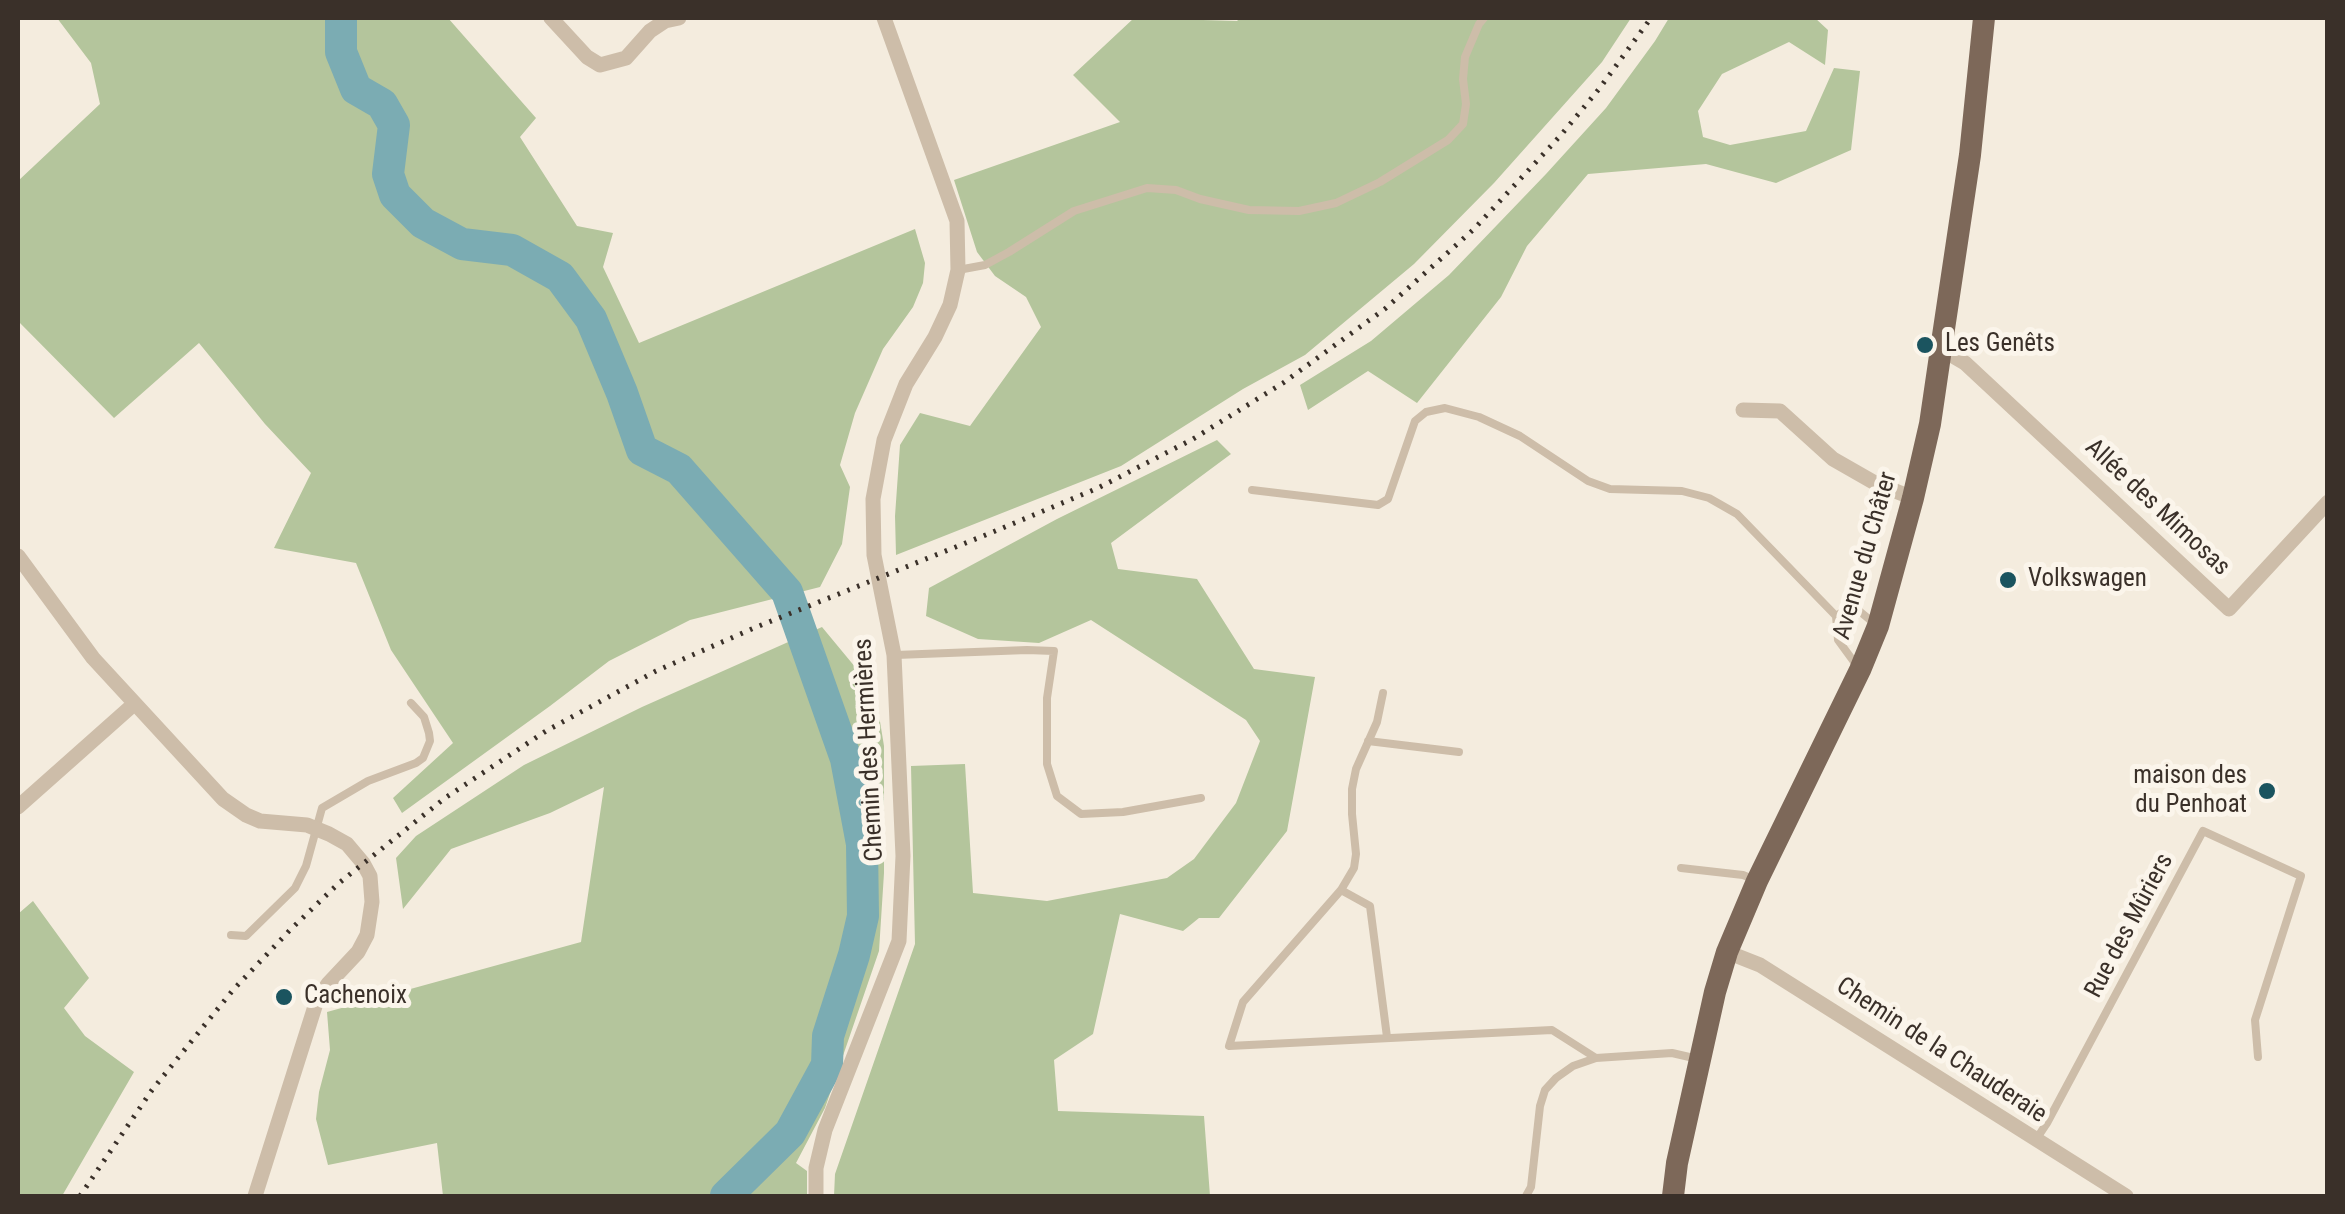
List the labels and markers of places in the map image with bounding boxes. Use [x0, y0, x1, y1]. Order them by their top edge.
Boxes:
place label: Les Genêts [1945, 330, 2055, 360]
marker: Les Genêts [1914, 334, 1936, 356]
place label: Volkswagen [2028, 565, 2147, 595]
marker: Volkswagen [1997, 569, 2019, 591]
place label: maison des du Penhoat [2133, 762, 2247, 821]
marker: maison des du Penhoat [2256, 780, 2278, 802]
place label: Cachenoix [304, 982, 407, 1012]
marker: Cachenoix [273, 986, 295, 1008]

